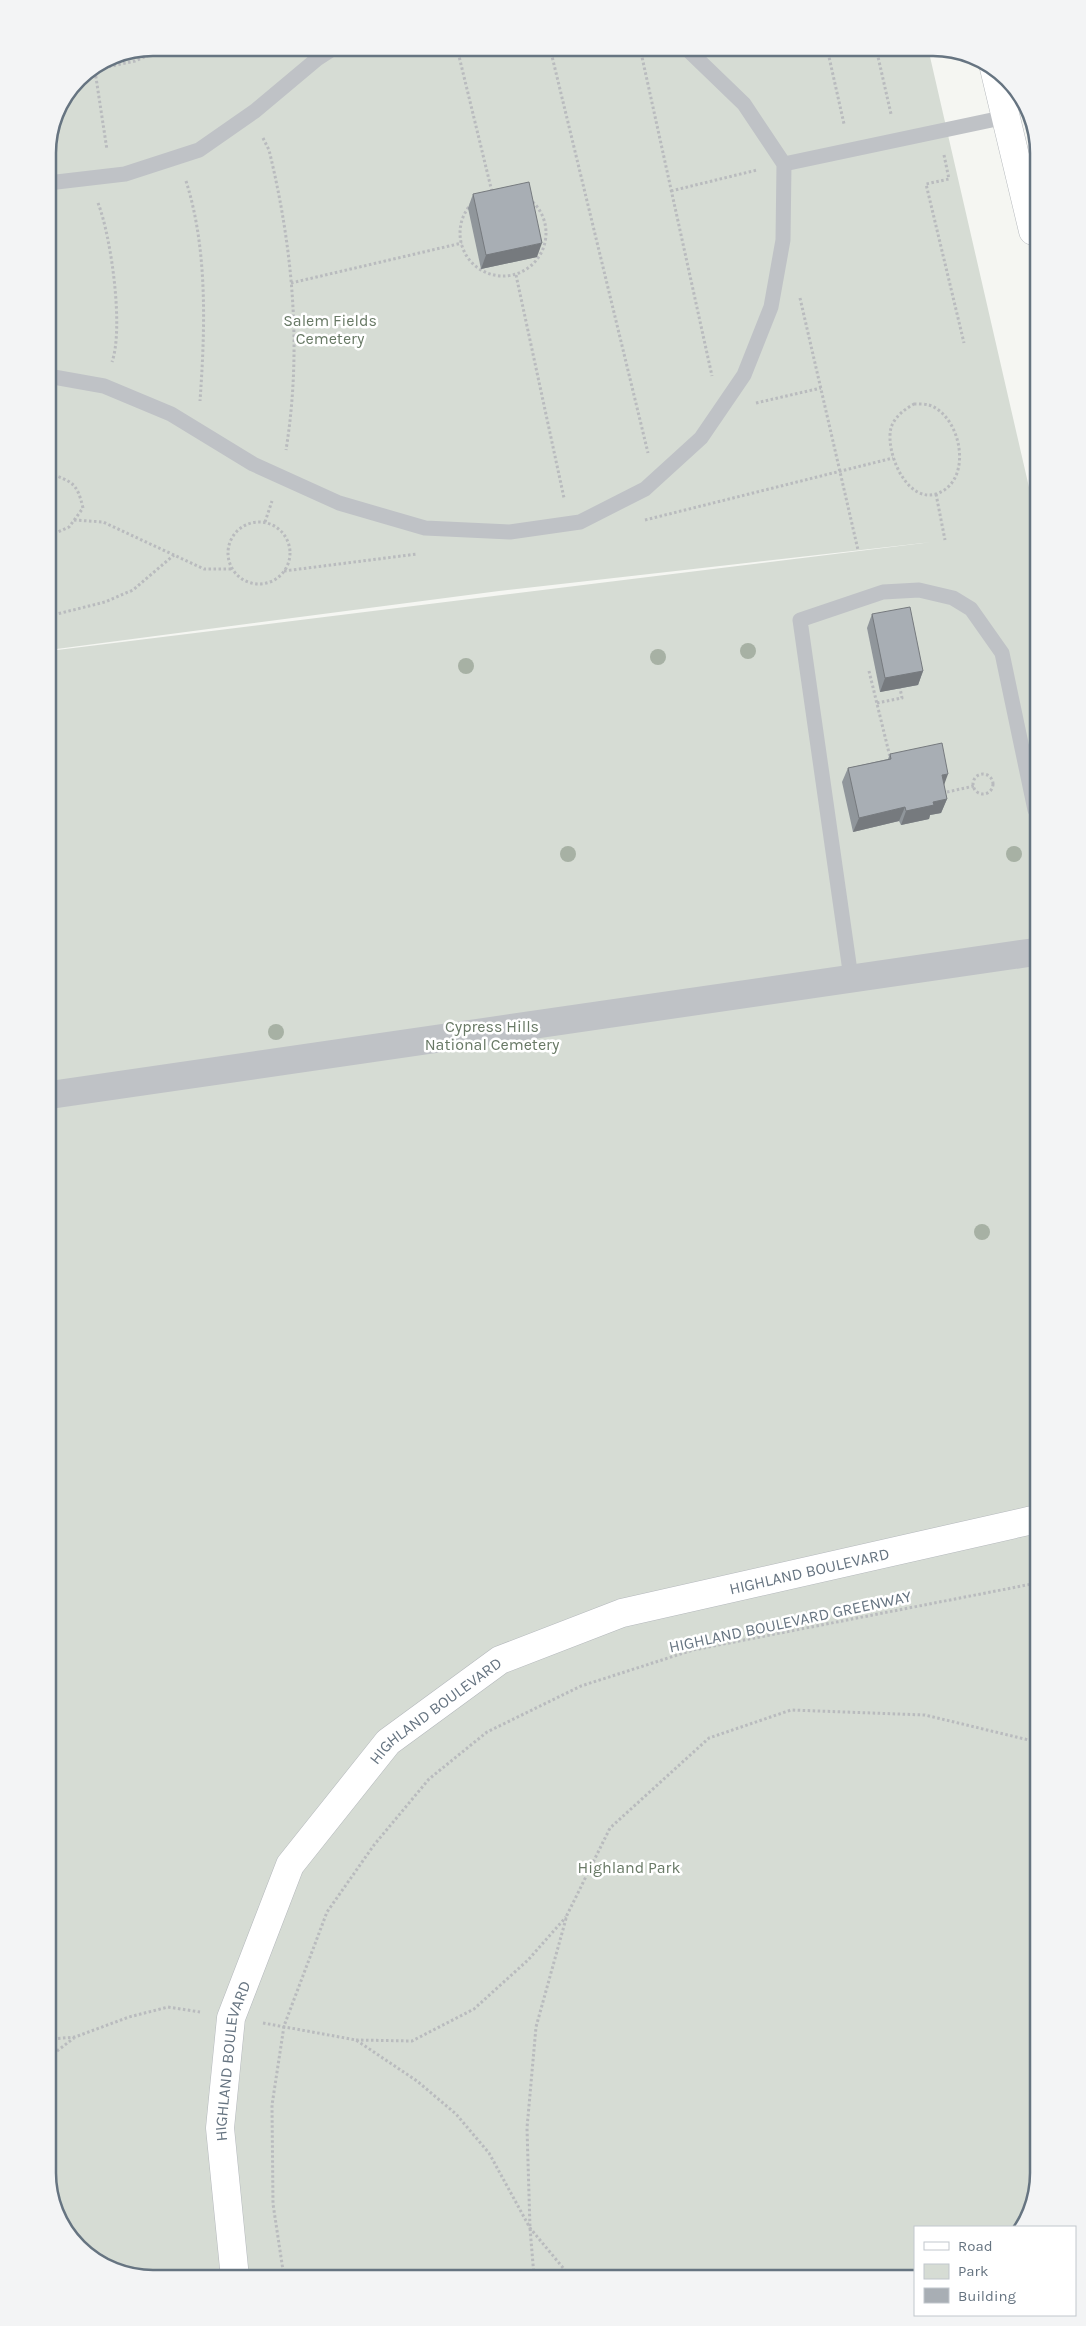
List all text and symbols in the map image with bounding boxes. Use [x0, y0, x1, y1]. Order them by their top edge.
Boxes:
park label: Salem Fields Cemetery [283, 311, 377, 348]
park label: Cypress Hills National Cemetery [425, 1017, 560, 1054]
street label: HIGHLAND BOULEVARD [727, 1544, 891, 1598]
street label: HIGHLAND BOULEVARD GREENWAY [667, 1586, 913, 1657]
street label: HIGHLAND BOULEVARD [365, 1653, 505, 1768]
park label: Highland Park [578, 1858, 680, 1877]
street label: HIGHLAND BOULEVARD [211, 1978, 255, 2142]
legend [914, 2226, 1076, 2316]
text: Road [958, 2237, 993, 2255]
text: Park [958, 2262, 988, 2280]
text: Building [958, 2287, 1016, 2305]

